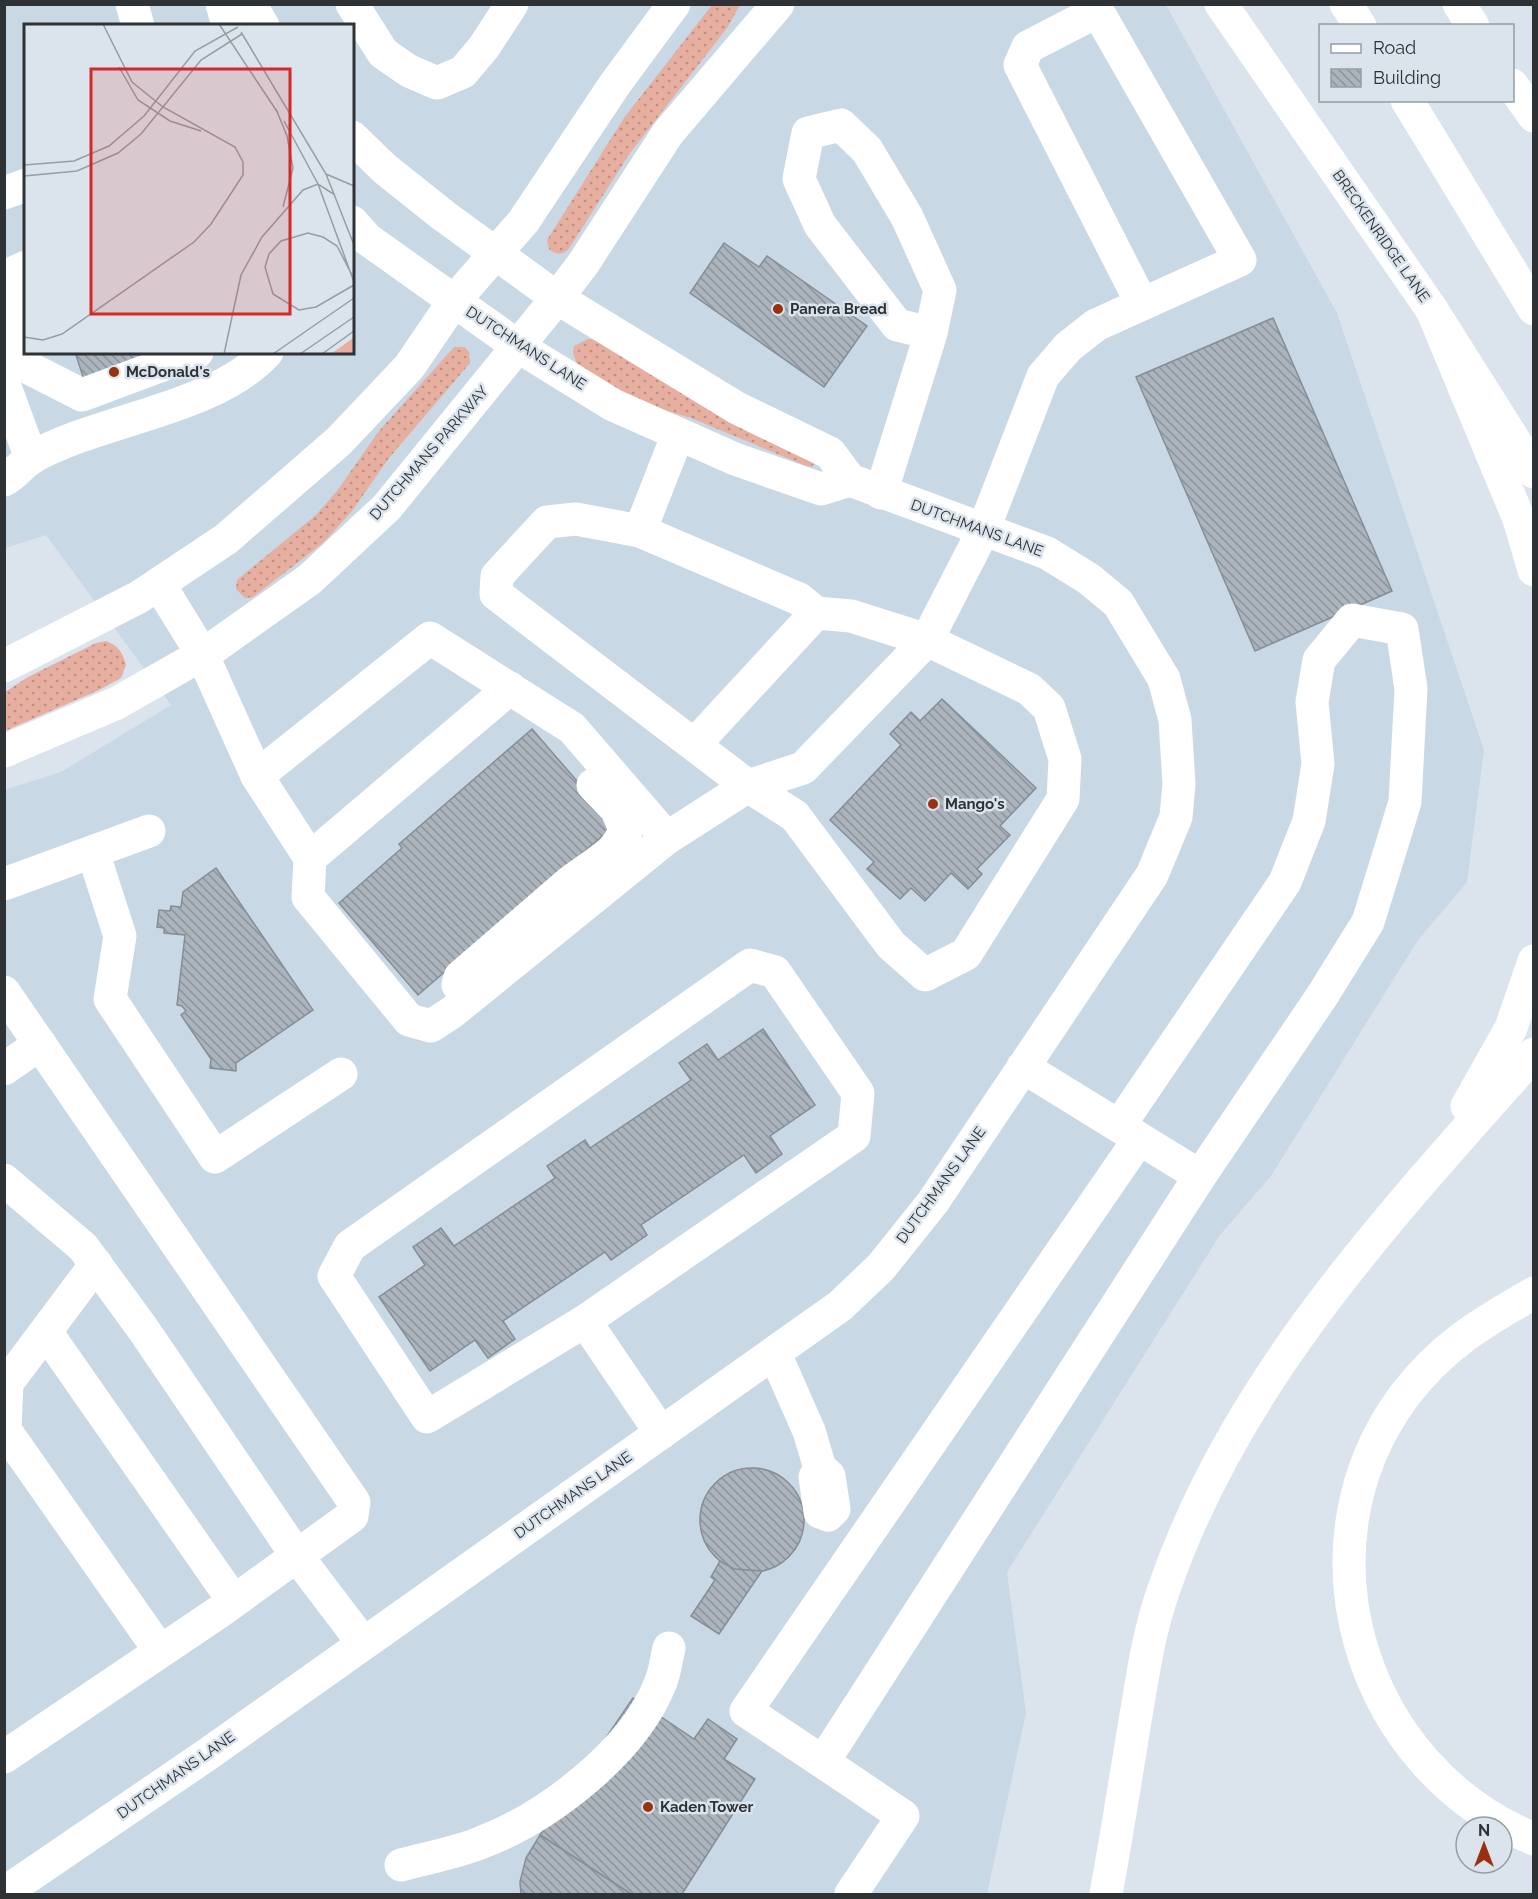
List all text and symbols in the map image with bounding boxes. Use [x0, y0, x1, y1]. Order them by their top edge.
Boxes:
inset map [24, 24, 354, 354]
legend [1319, 24, 1514, 102]
text: Road [1373, 37, 1416, 58]
text: Building [1373, 67, 1441, 88]
street label: BRECKENRIDGE LANE [1329, 167, 1433, 305]
place label: Panera Bread [790, 300, 887, 318]
street label: DUTCHMANS LANE [463, 302, 589, 394]
marker: Panera Bread [771, 302, 785, 316]
place label: McDonald's [126, 363, 210, 381]
marker: McDonald's [107, 365, 121, 379]
street label: DUTCHMANS PARKWAY [366, 382, 492, 524]
street label: DUTCHMANS LANE [908, 496, 1046, 560]
place label: Mango's [945, 795, 1005, 813]
marker: Mango's [926, 797, 940, 811]
street label: DUTCHMANS LANE [893, 1123, 989, 1247]
street label: DUTCHMANS LANE [511, 1448, 635, 1542]
street label: DUTCHMANS LANE [114, 1728, 238, 1822]
place label: Kaden Tower [660, 1798, 753, 1816]
marker: Kaden Tower [641, 1800, 655, 1814]
north arrow [1454, 1815, 1514, 1875]
text: N [1478, 1821, 1490, 1840]

